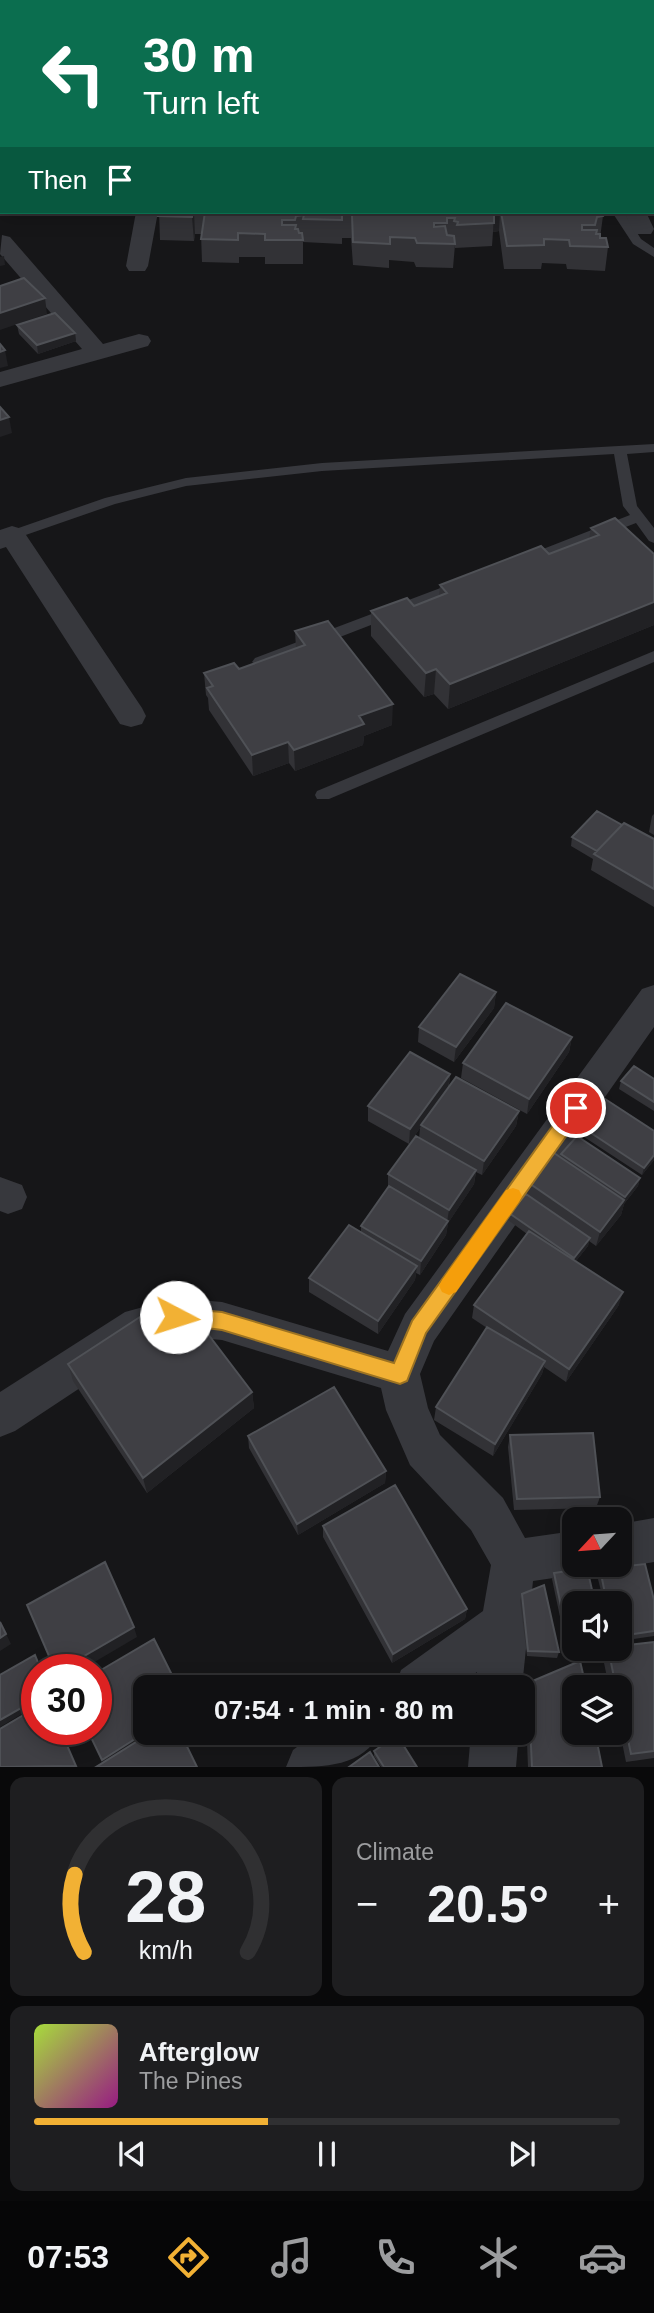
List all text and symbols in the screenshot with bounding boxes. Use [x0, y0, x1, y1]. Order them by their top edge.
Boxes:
icon: left [28, 28, 119, 119]
text: 30 m [143, 28, 255, 82]
text: Turn left [143, 85, 259, 121]
icon: arrive [101, 161, 139, 199]
text: Then [28, 165, 87, 195]
pin [546, 1078, 606, 1138]
icon: arrive [557, 1089, 595, 1127]
position arrow [139, 1280, 213, 1354]
north arrow [562, 1507, 632, 1577]
map controls [562, 1507, 632, 1745]
button: sound [562, 1591, 632, 1661]
speed limit sign: 30 [21, 1654, 112, 1745]
button: layers [562, 1675, 632, 1745]
text: 07:54 · 1 min · 80 m [214, 1695, 454, 1725]
text: Climate [356, 1839, 434, 1865]
text: 28 [126, 1857, 206, 1938]
text: 20.5° [427, 1875, 549, 1933]
text: − [356, 1883, 378, 1925]
text: + [598, 1883, 620, 1925]
text: km/h [139, 1936, 193, 1964]
text: Afterglow [139, 2037, 259, 2067]
text: The Pines [139, 2068, 243, 2094]
icon: previous [113, 2135, 151, 2173]
icon: pause [308, 2135, 346, 2173]
icon: next [503, 2135, 541, 2173]
icon: directions [164, 2233, 213, 2282]
icon: music [267, 2233, 316, 2282]
icon: phone [371, 2233, 420, 2282]
icon: climate [474, 2233, 523, 2282]
icon: car [578, 2233, 627, 2282]
text: 07:53 [27, 2239, 109, 2275]

